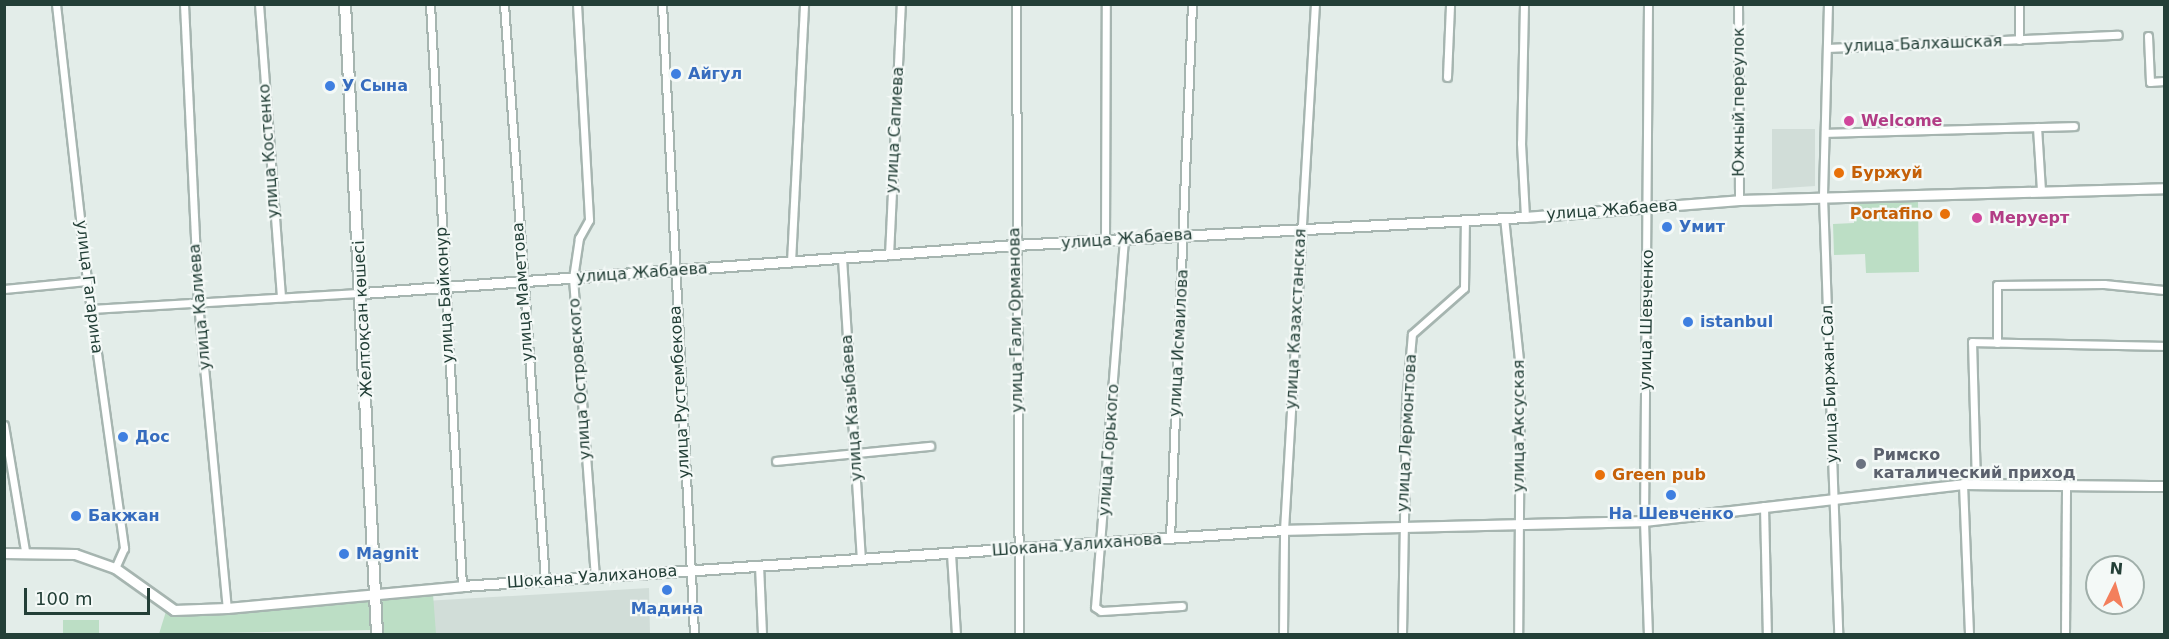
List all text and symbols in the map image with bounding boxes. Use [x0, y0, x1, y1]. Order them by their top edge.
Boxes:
street label: Южный переулок [1729, 27, 1749, 177]
street label: улица Балхашская [1843, 32, 2003, 56]
place label: Айгул [688, 64, 742, 84]
street label: улица Сапиева [882, 66, 908, 194]
marker: Айгул [669, 67, 683, 81]
place label: У Сына [342, 76, 408, 96]
marker: У Сына [323, 79, 337, 93]
street label: улица Костенко [255, 83, 283, 219]
place label: Welcome [1861, 111, 1942, 131]
marker: Welcome [1842, 114, 1856, 128]
place label: Буржуй [1851, 163, 1923, 183]
marker: Буржуй [1832, 166, 1846, 180]
street label: улица Жабаева [1546, 196, 1678, 224]
place label: Portafino [1850, 204, 1933, 224]
marker: Portafino [1938, 207, 1952, 221]
place label: Меруерт [1989, 208, 2069, 228]
marker: Меруерт [1970, 211, 1984, 225]
place label: Умит [1679, 217, 1725, 237]
street label: улица Гагарина [71, 219, 107, 355]
marker: Умит [1660, 220, 1674, 234]
street label: улица Маметова [509, 222, 537, 362]
street label: улица Жабаева [1061, 225, 1193, 253]
street label: улица Байконур [432, 226, 458, 364]
street label: улица Гали Орманова [1005, 227, 1027, 413]
street label: улица Казахстанская [1282, 228, 1310, 410]
street label: Желтоқсан көшесі [349, 240, 377, 398]
street label: улица Калиева [185, 243, 215, 371]
street label: улица Шевченко [1636, 249, 1658, 391]
street label: улица Жабаева [576, 259, 708, 287]
street label: улица Исмаилова [1166, 269, 1192, 417]
street label: улица Островского [565, 297, 595, 461]
street label: улица Рустембекова [666, 305, 694, 479]
street label: улица Биржан Сал [1818, 305, 1842, 463]
place label: istanbul [1700, 312, 1773, 332]
marker: istanbul [1681, 315, 1695, 329]
street label: улица Казыбаева [837, 334, 867, 482]
street label: улица Лермонтова [1393, 353, 1421, 513]
street label: улица Аксуская [1509, 360, 1529, 492]
street label: улица Горького [1095, 383, 1123, 517]
place label: Дос [135, 427, 170, 447]
marker: Дос [116, 430, 130, 444]
place label: Римско каталический приход [1873, 445, 2076, 483]
marker: Римско каталический приход [1854, 457, 1868, 471]
place label: Green pub [1612, 465, 1706, 485]
marker: Green pub [1593, 468, 1607, 482]
marker: На Шевченко [1664, 488, 1678, 502]
place label: На Шевченко [1608, 504, 1734, 524]
place label: Бакжан [88, 506, 160, 526]
marker: Бакжан [69, 509, 83, 523]
street label: Шокана Уалиханова [991, 529, 1163, 561]
place label: Magnit [356, 544, 419, 564]
marker: Magnit [337, 547, 351, 561]
north arrow [2085, 555, 2145, 615]
text: N [2109, 559, 2124, 579]
street label: Шокана Уалиханова [506, 561, 678, 593]
scale bar [27, 576, 153, 614]
marker: Мадина [660, 583, 674, 597]
text: 100 m [35, 588, 93, 609]
place label: Мадина [631, 599, 703, 619]

